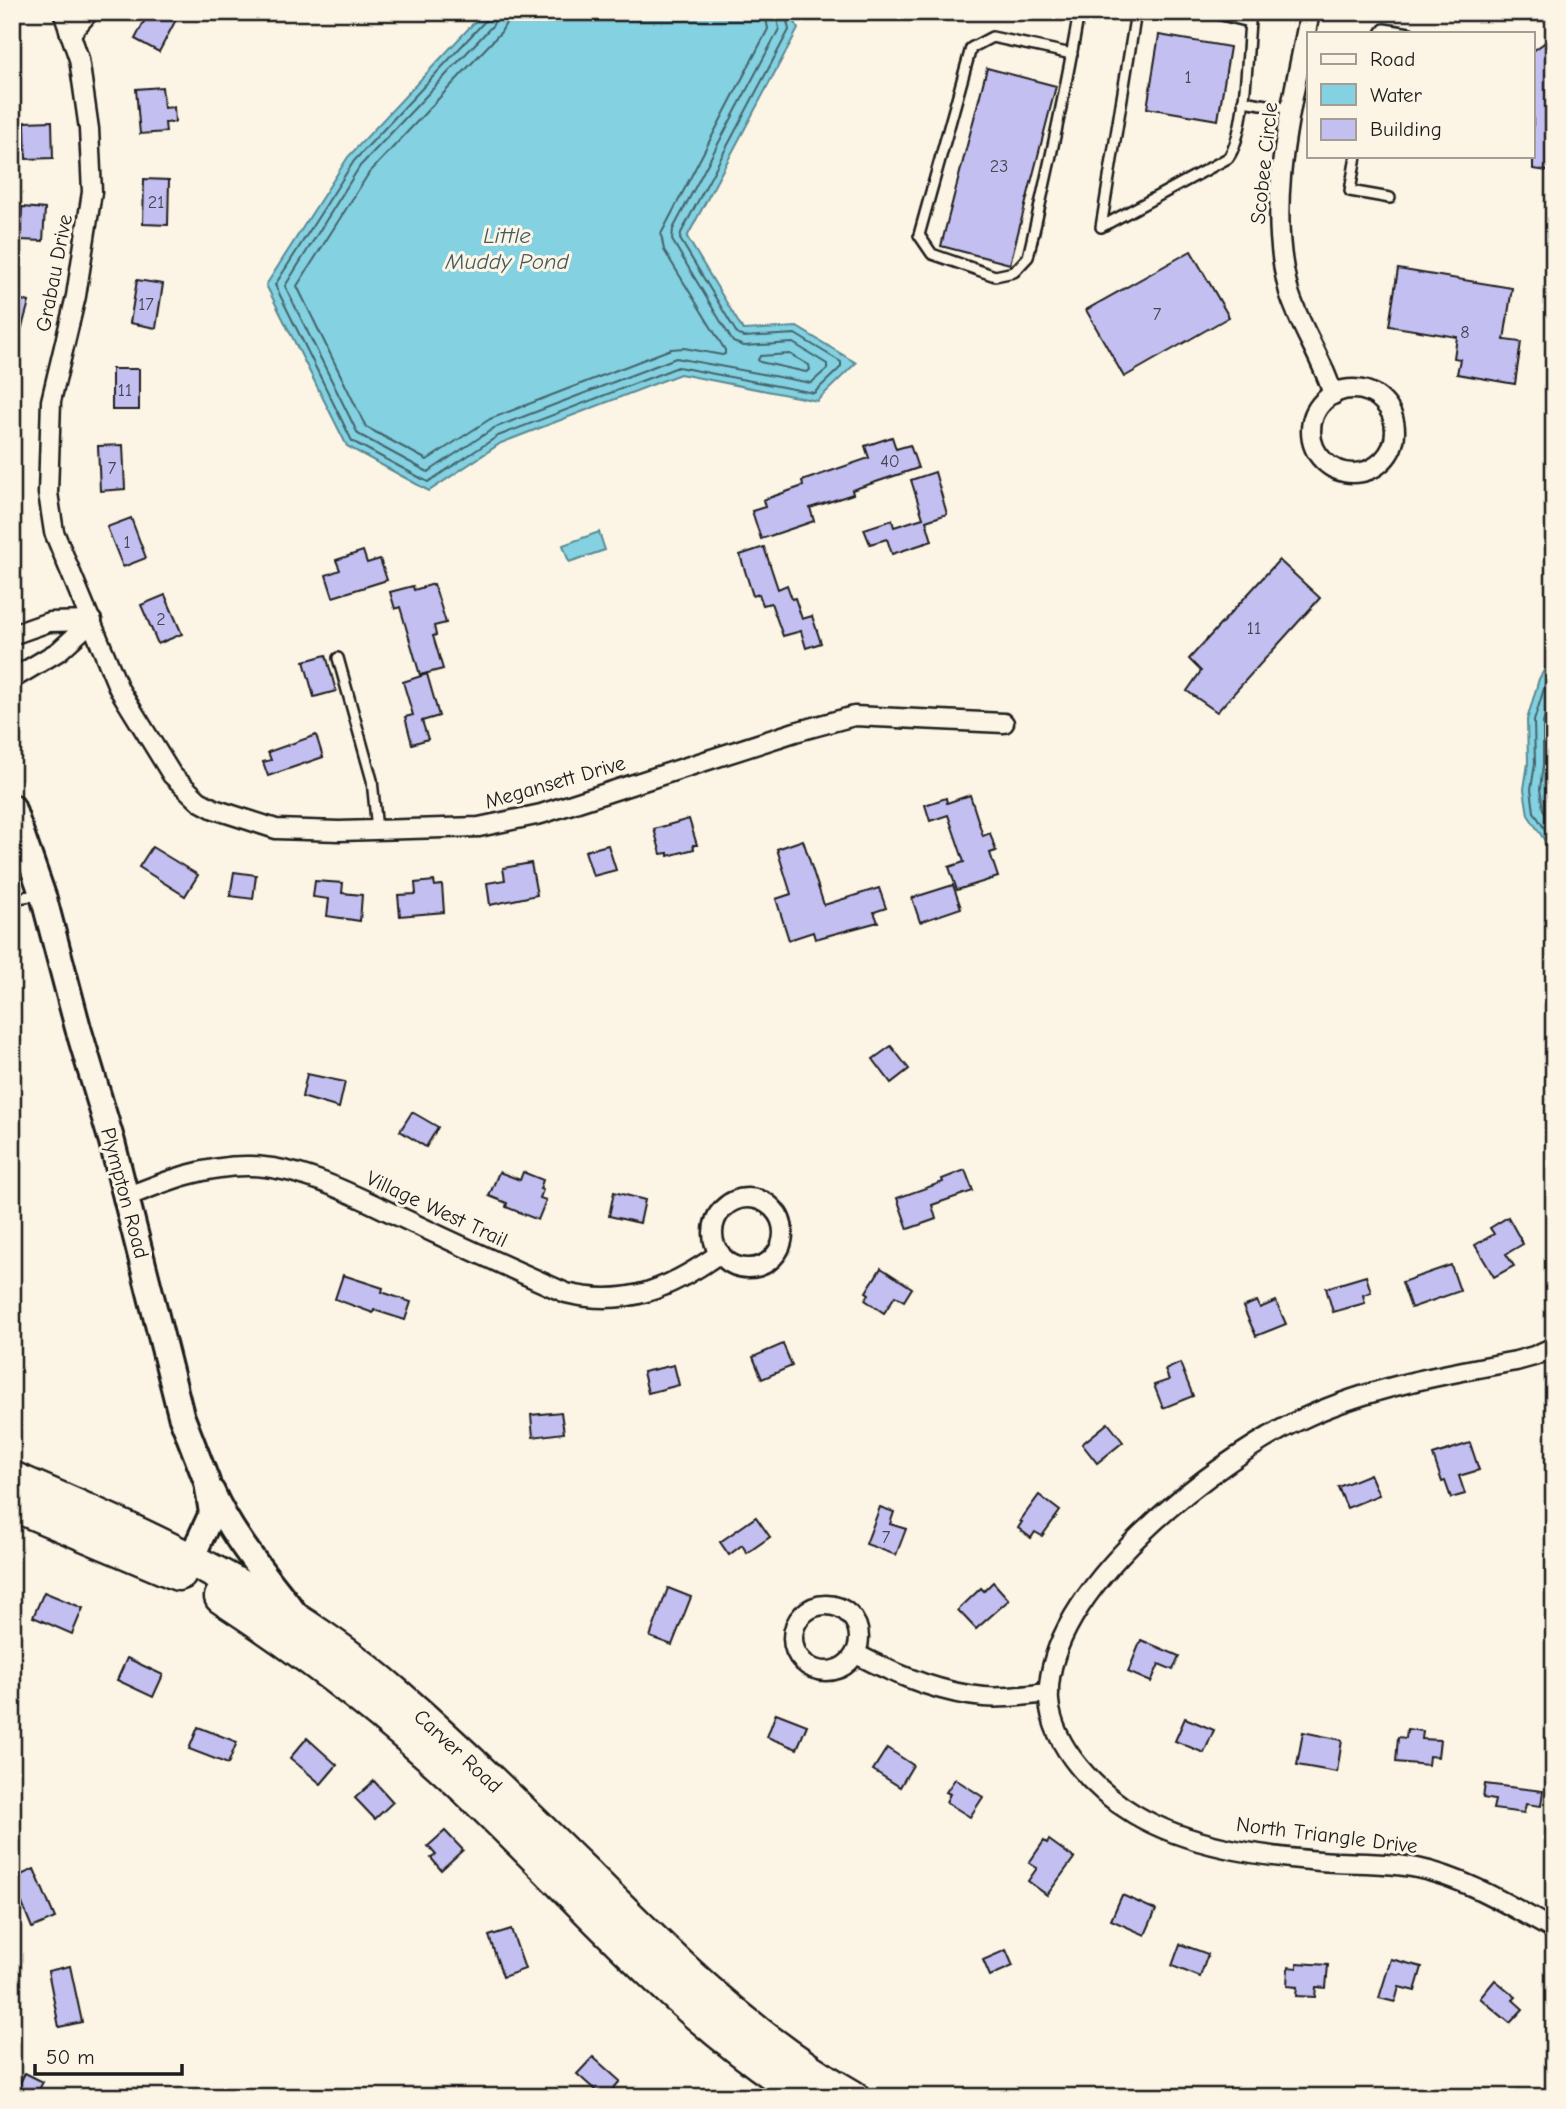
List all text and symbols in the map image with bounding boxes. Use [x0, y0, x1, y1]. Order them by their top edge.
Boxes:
legend [1307, 32, 1534, 158]
text: Road [1370, 47, 1415, 71]
house number: 1 [1184, 67, 1192, 88]
text: Water [1370, 83, 1423, 107]
street label: Scobee Circle [1246, 101, 1282, 225]
text: Building [1370, 117, 1442, 141]
house number: 23 [990, 156, 1008, 177]
house number: 21 [148, 192, 164, 213]
street label: Grabau Drive [31, 212, 77, 334]
water label: Little Muddy Pond [444, 222, 570, 275]
house number: 17 [138, 294, 154, 315]
house number: 7 [1153, 304, 1162, 325]
house number: 8 [1460, 322, 1470, 343]
house number: 11 [118, 380, 132, 401]
house number: 40 [880, 451, 900, 472]
house number: 7 [108, 458, 117, 479]
house number: 1 [123, 532, 131, 553]
house number: 2 [156, 609, 166, 630]
house number: 11 [1247, 618, 1261, 639]
street label: Megansett Drive [482, 750, 628, 814]
street label: Plympton Road [96, 1125, 154, 1261]
street label: Village West Trail [363, 1166, 511, 1252]
house number: 7 [882, 1527, 891, 1548]
street label: Carver Road [409, 1704, 507, 1798]
street label: North Triangle Drive [1235, 1812, 1419, 1858]
scale bar [35, 2032, 182, 2076]
text: 50 m [46, 2045, 95, 2069]

